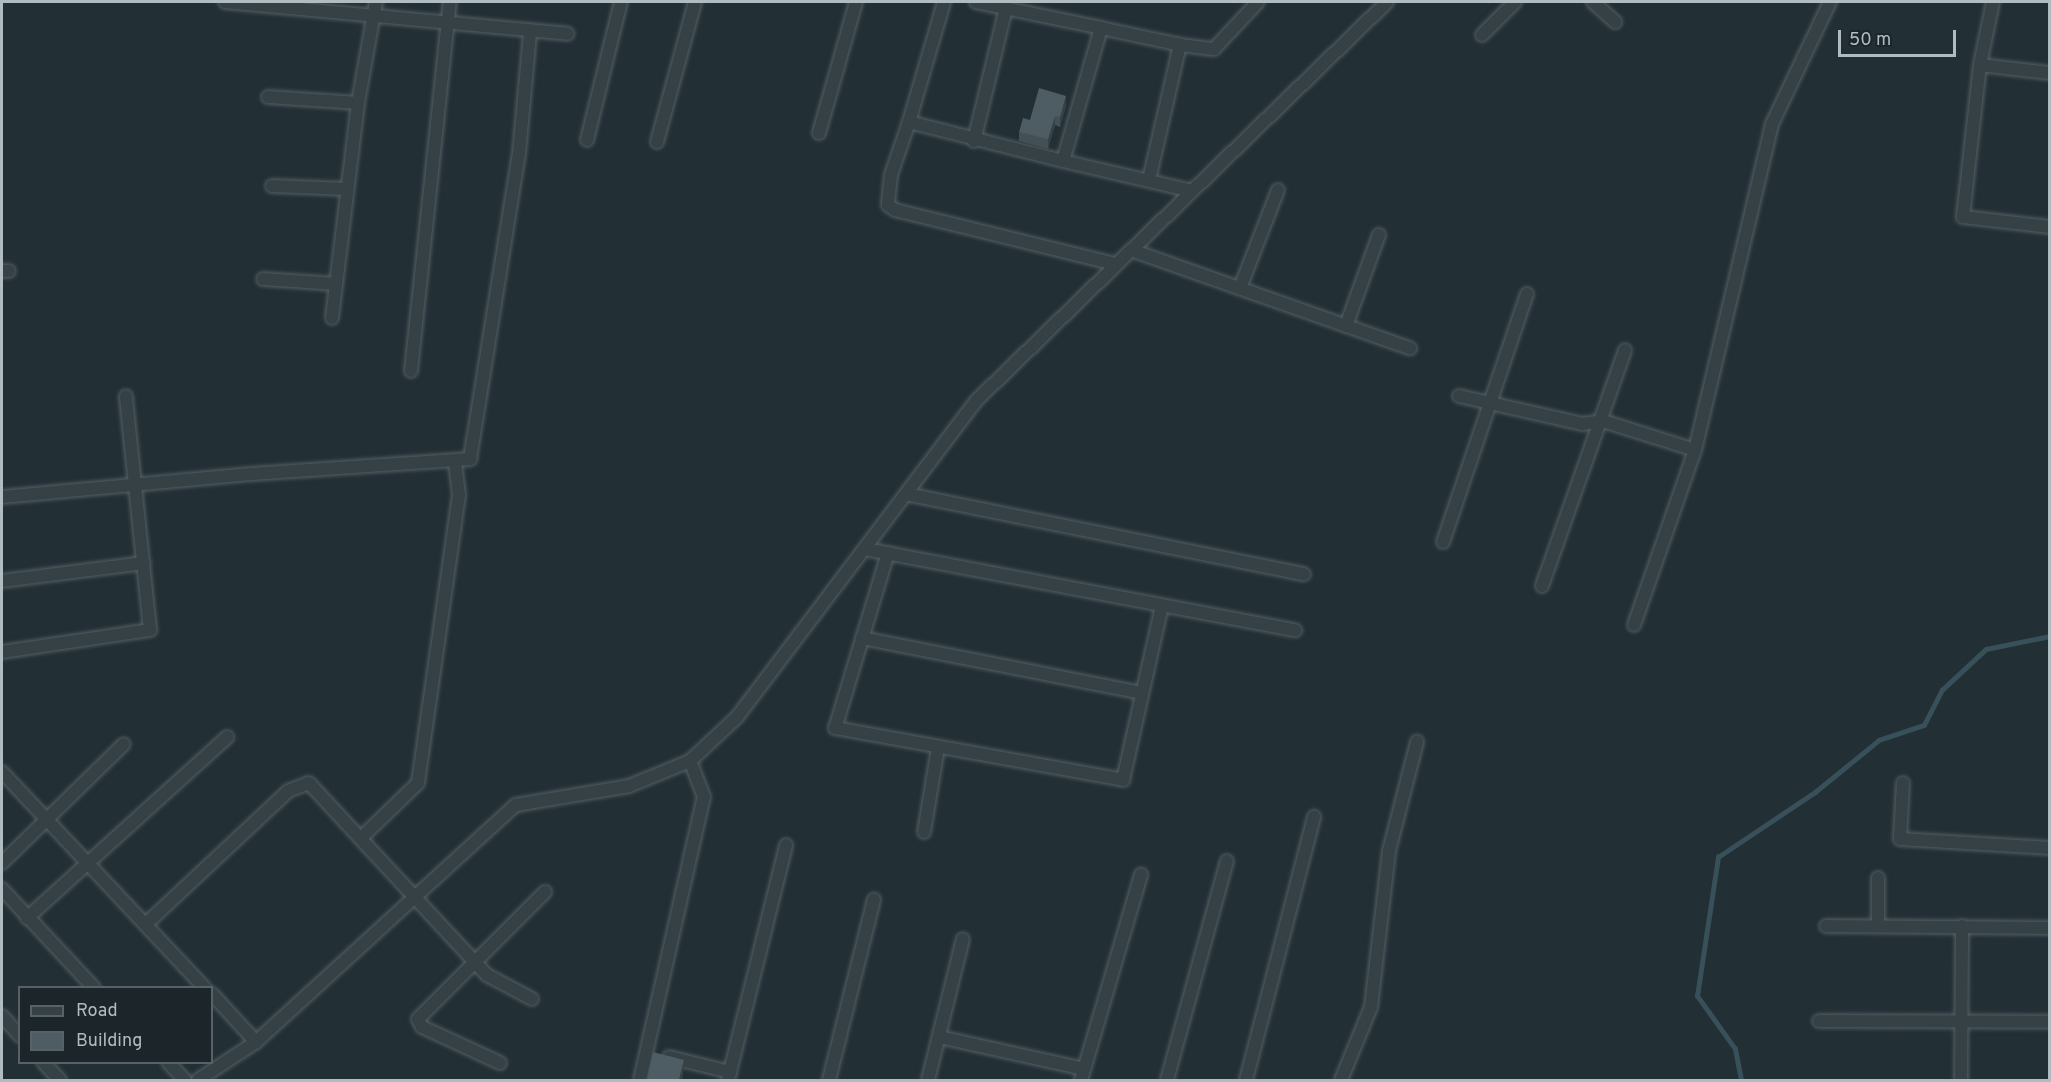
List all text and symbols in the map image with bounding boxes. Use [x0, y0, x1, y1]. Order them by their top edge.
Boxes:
scale bar [1841, 18, 1960, 56]
text: 50 m [1849, 29, 1891, 52]
legend [18, 986, 213, 1064]
text: Road [76, 1000, 118, 1023]
text: Building [76, 1030, 142, 1053]

